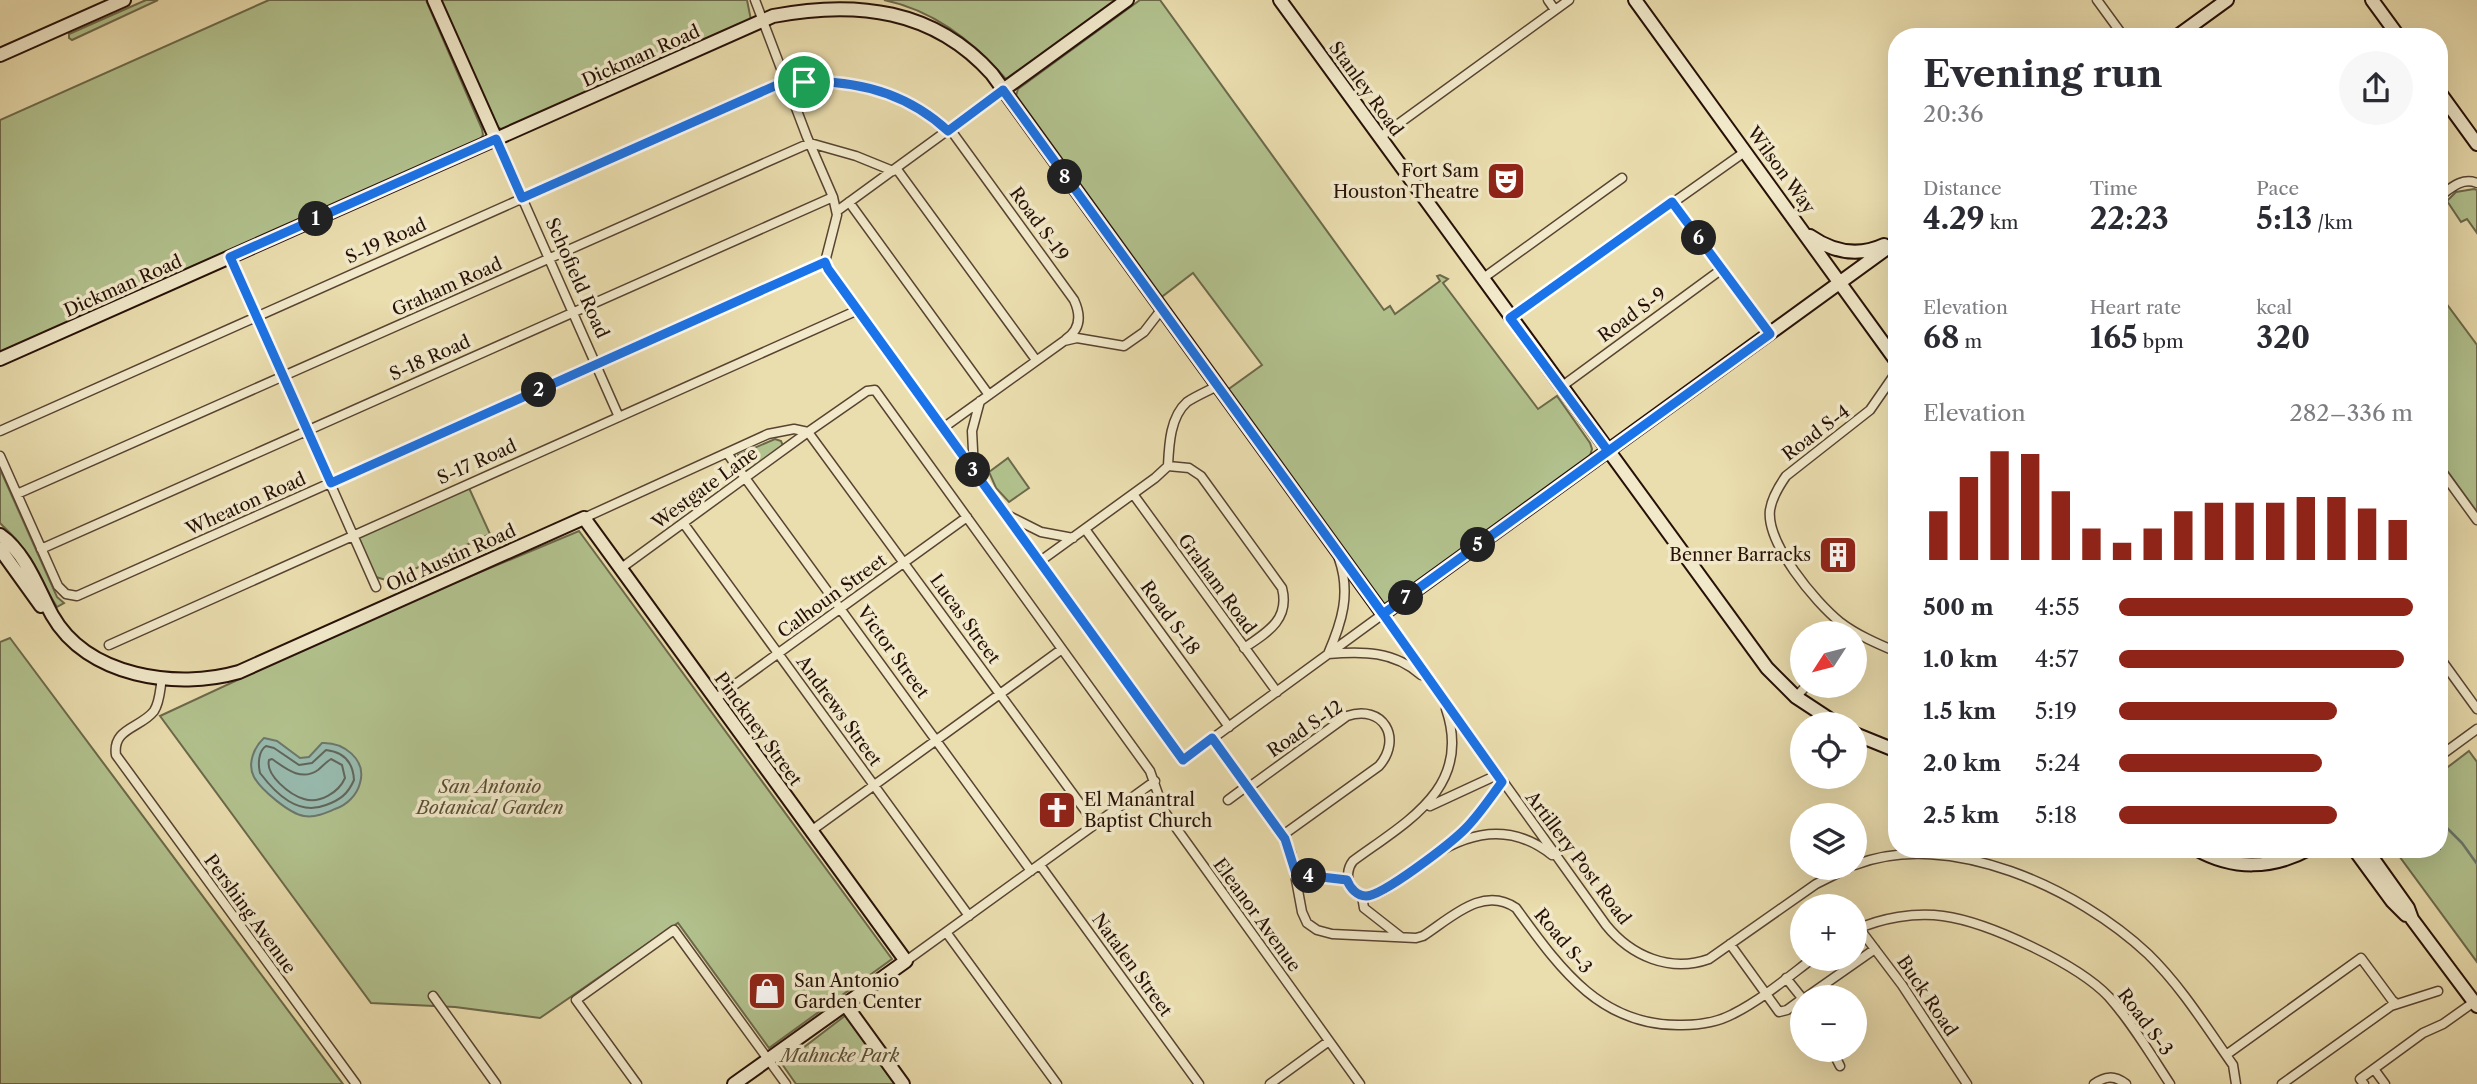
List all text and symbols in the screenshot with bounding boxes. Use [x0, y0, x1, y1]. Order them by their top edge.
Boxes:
street label: Dickman Road [579, 20, 703, 92]
street label: Stanley Road [1324, 37, 1408, 141]
text: Evening run [1923, 50, 2163, 97]
button: share [2339, 51, 2413, 125]
pin [774, 52, 834, 112]
icon: arrive [785, 63, 823, 101]
text: 20:36 [1923, 100, 1983, 128]
street label: Wilson Way [1742, 121, 1820, 218]
pin: 8 [1048, 160, 1082, 194]
place label: Fort Sam Houston Theatre [1333, 160, 1479, 203]
theatre icon: Fort Sam Houston Theatre [1485, 160, 1527, 202]
text: 8 [1059, 165, 1070, 188]
text: Distance [1923, 177, 2002, 200]
text: Time [2090, 177, 2138, 200]
text: Pace [2256, 177, 2299, 200]
street label: Road S-19 [1005, 183, 1073, 265]
text: 4.29 [1923, 200, 1985, 237]
text: 22:23 [2090, 200, 2169, 237]
text: 5:13 [2256, 200, 2312, 237]
pin: 1 [298, 202, 334, 236]
text: 1 [311, 207, 320, 230]
text: km [1985, 211, 2018, 234]
text: /km [2312, 211, 2353, 234]
street label: S-19 Road [342, 213, 430, 269]
street label: Schofield Road [541, 214, 613, 342]
pin: 6 [1682, 220, 1716, 256]
text: 6 [1693, 226, 1704, 249]
street label: Dickman Road [61, 250, 185, 322]
street label: Graham Road [388, 253, 506, 321]
street label: Road S-9 [1594, 283, 1670, 347]
text: Elevation [1923, 296, 2008, 319]
text: Heart rate [2090, 296, 2181, 319]
text: kcal [2256, 296, 2292, 319]
text: 68 [1923, 319, 1959, 356]
text: 165 [2090, 319, 2138, 356]
text: 320 [2256, 319, 2310, 356]
street label: S-18 Road [386, 330, 474, 386]
text: m [1959, 330, 1982, 353]
text: bpm [2138, 330, 2184, 353]
pin: 2 [522, 372, 556, 408]
text: 2 [533, 378, 544, 401]
text: Elevation [1923, 399, 2026, 427]
text: 282–336 m [2289, 399, 2413, 427]
street label: Road S-4 [1778, 401, 1854, 465]
street label: S-17 Road [434, 435, 520, 489]
street label: Westgate Lane [647, 442, 762, 534]
pin: 3 [956, 452, 990, 488]
text: 3 [967, 458, 978, 481]
street label: Wheaton Road [182, 468, 309, 541]
street label: Old Austin Road [383, 520, 519, 596]
pin: 5 [1460, 528, 1496, 562]
street label: Graham Road [1173, 530, 1261, 638]
text: 5 [1472, 533, 1483, 556]
building icon: Benner Barracks [1817, 534, 1859, 576]
place label: Benner Barracks [1669, 544, 1811, 566]
street label: Calhoun Street [773, 549, 891, 643]
street label: Lucas Street [925, 570, 1005, 669]
street label: Road S-18 [1136, 577, 1204, 659]
pin: 7 [1388, 580, 1424, 616]
text: 7 [1401, 586, 1410, 609]
text: 500 m [1923, 593, 1994, 621]
text: 4:55 [2035, 593, 2080, 621]
street label: Victor Street [852, 601, 934, 703]
north arrow [1790, 621, 1867, 698]
map controls [1790, 621, 1867, 1062]
text: 1.0 km [1923, 645, 1998, 673]
text: 4:57 [2035, 645, 2079, 673]
street label: Andrews Street [791, 651, 887, 771]
street label: Pinckney Street [709, 668, 807, 790]
street label: Road S-12 [1263, 696, 1347, 762]
text: 1.5 km [1923, 697, 1996, 725]
text: 5:19 [2035, 697, 2077, 725]
button: locate [1790, 712, 1867, 789]
text: 2.0 km [1923, 749, 2001, 777]
text: 5:24 [2035, 749, 2080, 777]
park label: San Antonio Botanical Garden [414, 776, 564, 819]
street label: Artillery Post Road [1520, 786, 1635, 929]
church icon: El Manantral Baptist Church [1036, 789, 1078, 831]
place label: El Manantral Baptist Church [1084, 789, 1212, 832]
text: 2.5 km [1923, 801, 1999, 829]
text: 5:18 [2035, 801, 2077, 829]
button: layers [1790, 803, 1867, 880]
street label: Pershing Avenue [199, 850, 301, 978]
street label: Eleanor Avenue [1208, 854, 1306, 976]
pin: 4 [1292, 858, 1326, 894]
text: 4 [1303, 864, 1314, 887]
button: + [1790, 894, 1867, 971]
street label: Road S-3 [1529, 904, 1597, 978]
street label: Natalen Street [1087, 909, 1177, 1021]
street label: Buck Road [1892, 952, 1962, 1041]
shop icon: San Antonio Garden Center [746, 970, 788, 1012]
place label: San Antonio Garden Center [794, 970, 922, 1013]
street label: Road S-3 [2113, 984, 2177, 1060]
button: − [1790, 985, 1867, 1062]
park label: Mahncke Park [779, 1045, 900, 1067]

